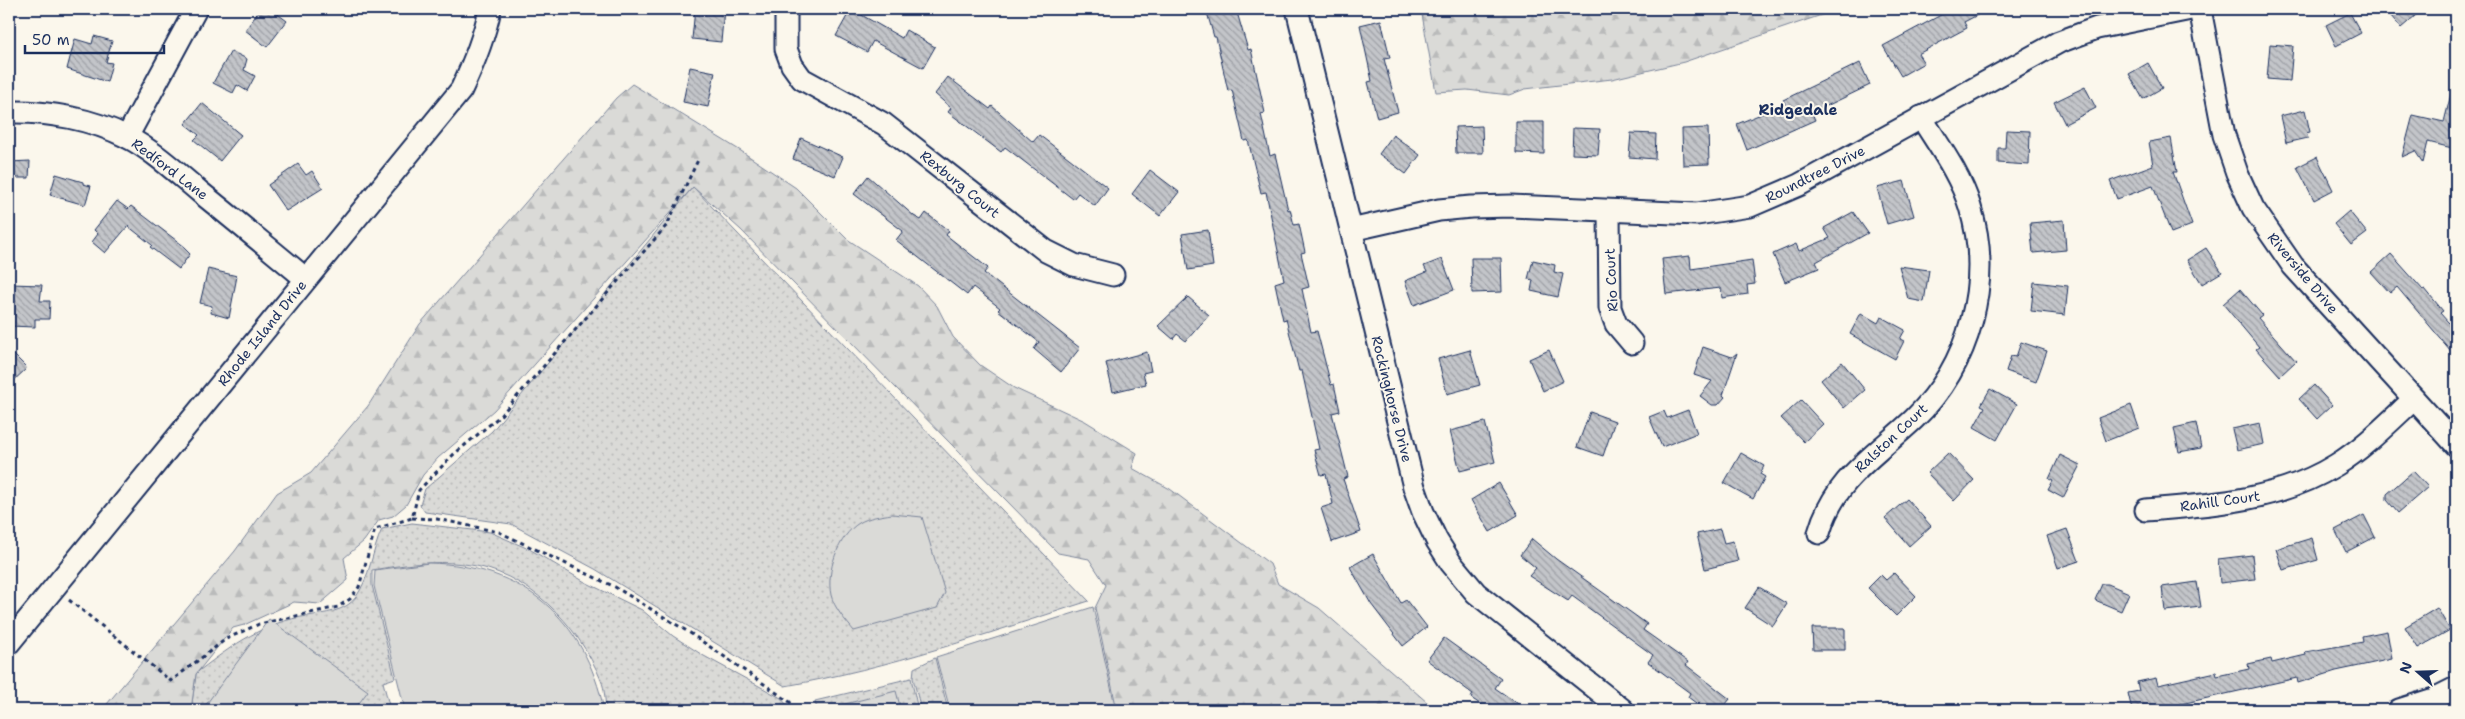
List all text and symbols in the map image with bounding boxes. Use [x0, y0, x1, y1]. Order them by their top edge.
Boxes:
scale bar [25, 22, 164, 54]
text: 50 m [32, 30, 70, 50]
district label: Ridgedale [1758, 100, 1838, 120]
street label: Redford Lane [128, 134, 212, 204]
street label: Roundtree Drive [1762, 141, 1868, 207]
street label: Rexburg Court [917, 146, 1003, 222]
street label: Riverside Drive [2264, 229, 2342, 317]
street label: Rio Court [1600, 248, 1622, 312]
street label: Rhode Island Drive [214, 276, 310, 390]
street label: Rockinghorse Drive [1368, 334, 1416, 464]
street label: Ralston Court [1851, 400, 1931, 476]
street label: Rahill Court [2179, 486, 2261, 516]
north arrow [2392, 646, 2442, 696]
text: N [2395, 659, 2416, 676]

